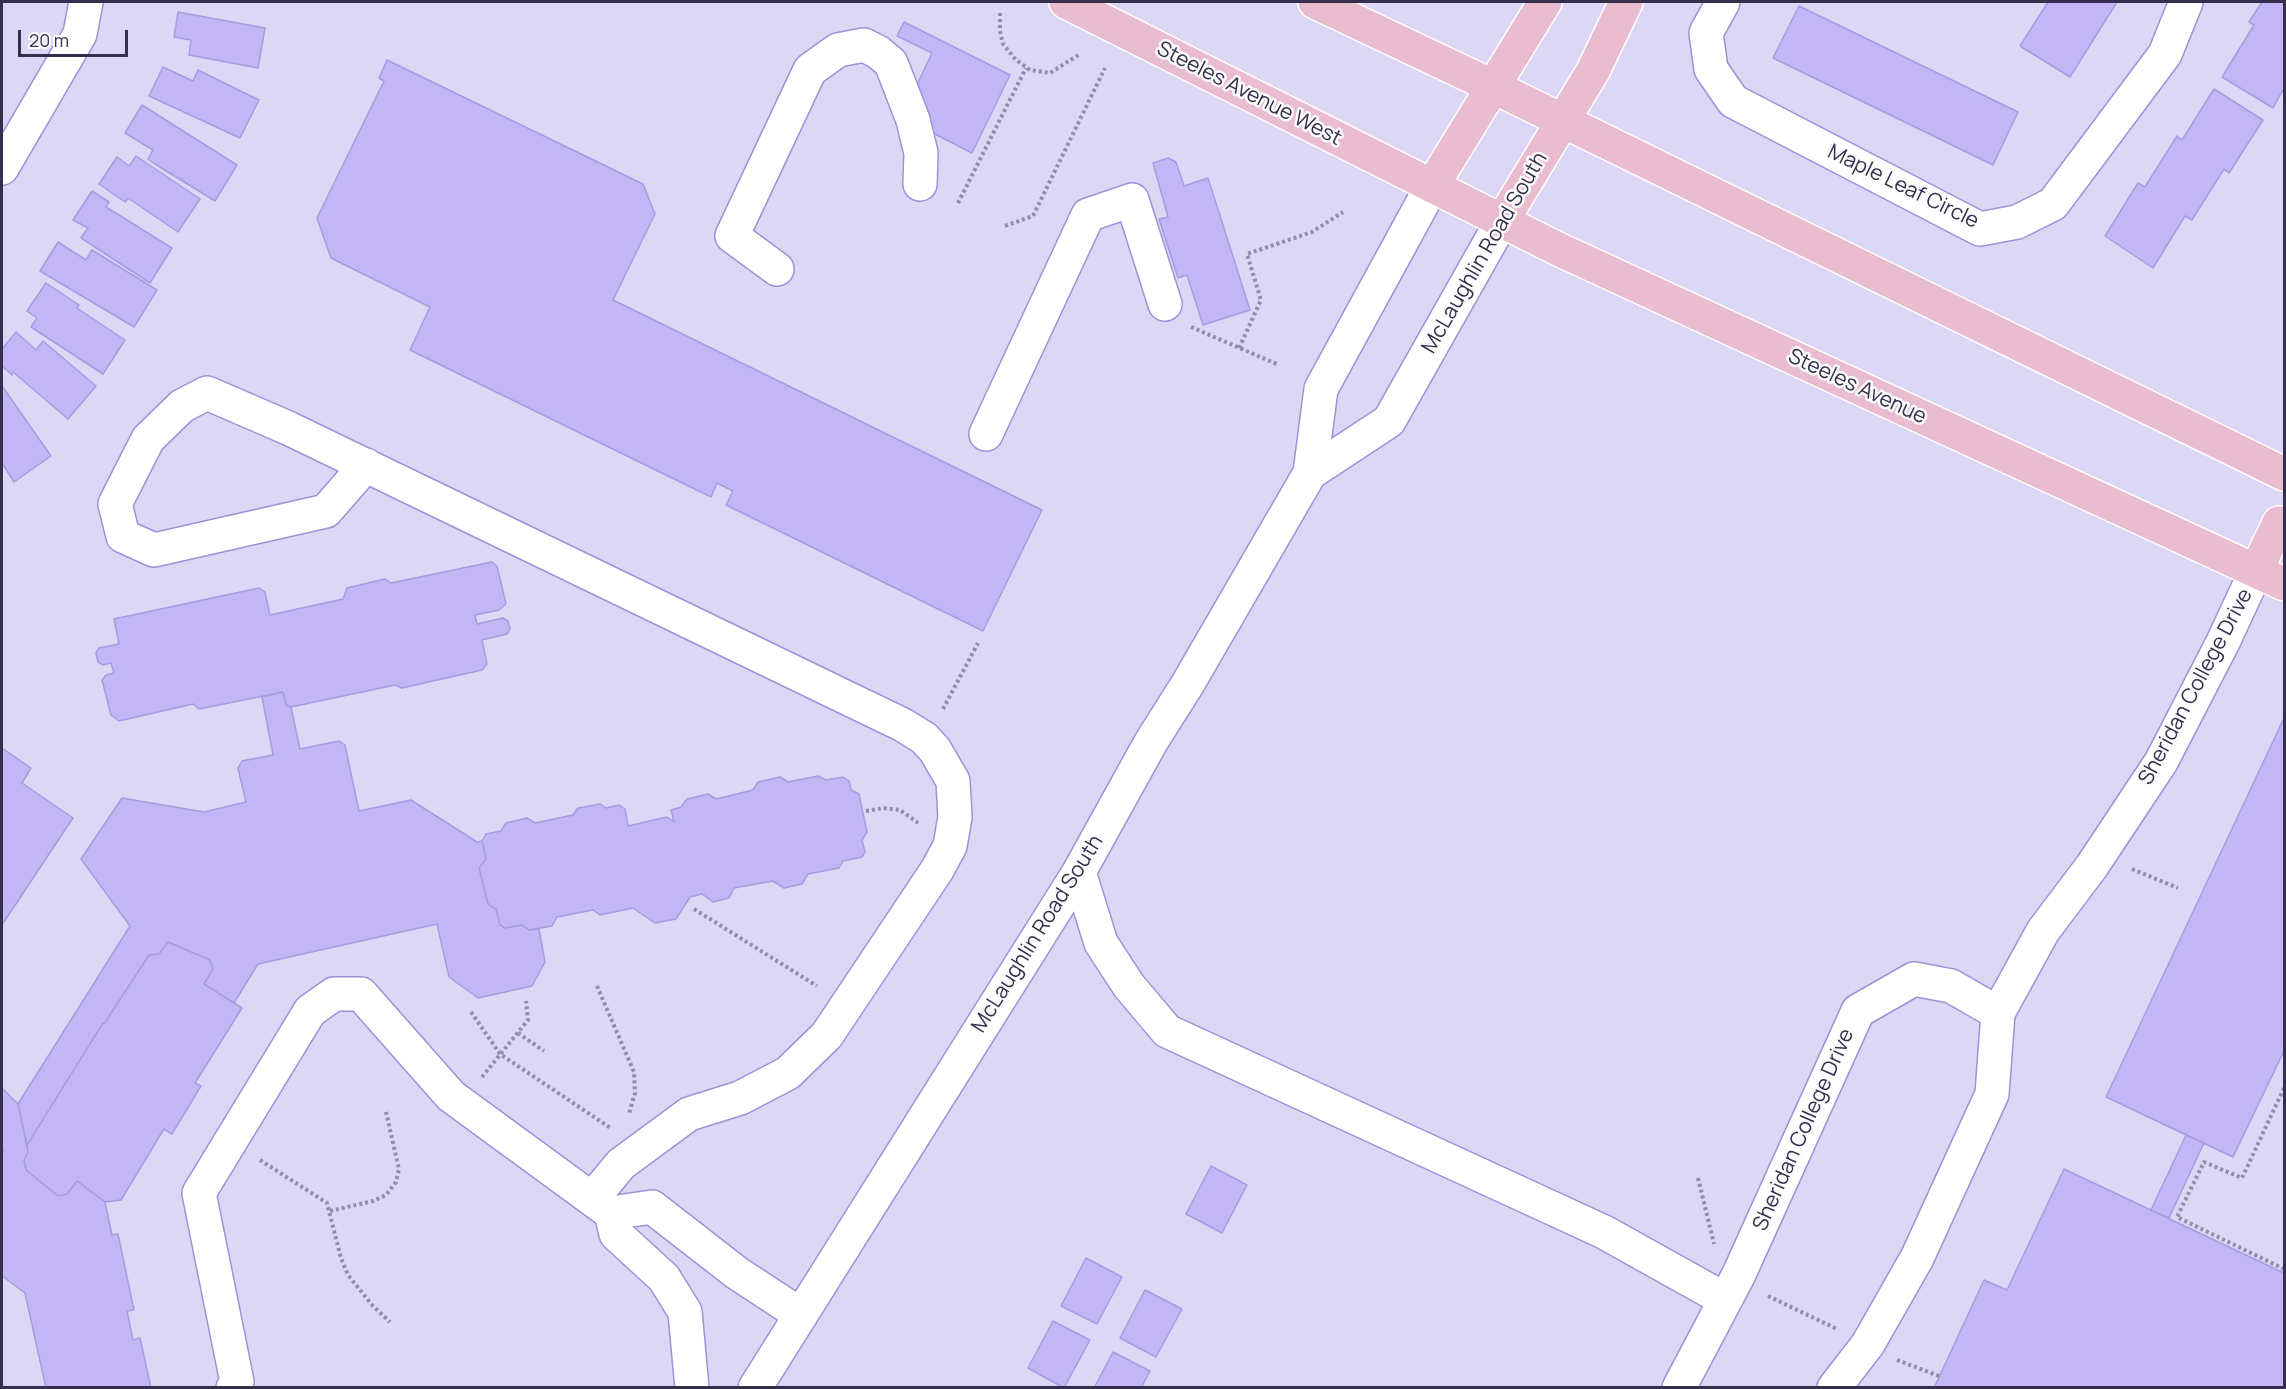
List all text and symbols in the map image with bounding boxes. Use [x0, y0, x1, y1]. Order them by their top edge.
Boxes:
scale bar [21, 18, 130, 56]
text: 20 m [29, 28, 69, 52]
street label: Steeles Avenue West [1152, 36, 1346, 152]
street label: Maple Leaf Circle [1823, 140, 1983, 234]
street label: McLaughlin Road South [1417, 148, 1553, 358]
street label: Steeles Avenue [1784, 344, 1930, 430]
street label: Sheridan College Drive [2134, 585, 2258, 789]
street label: McLaughlin Road South [967, 831, 1109, 1037]
street label: Sheridan College Drive [1748, 1025, 1860, 1235]

